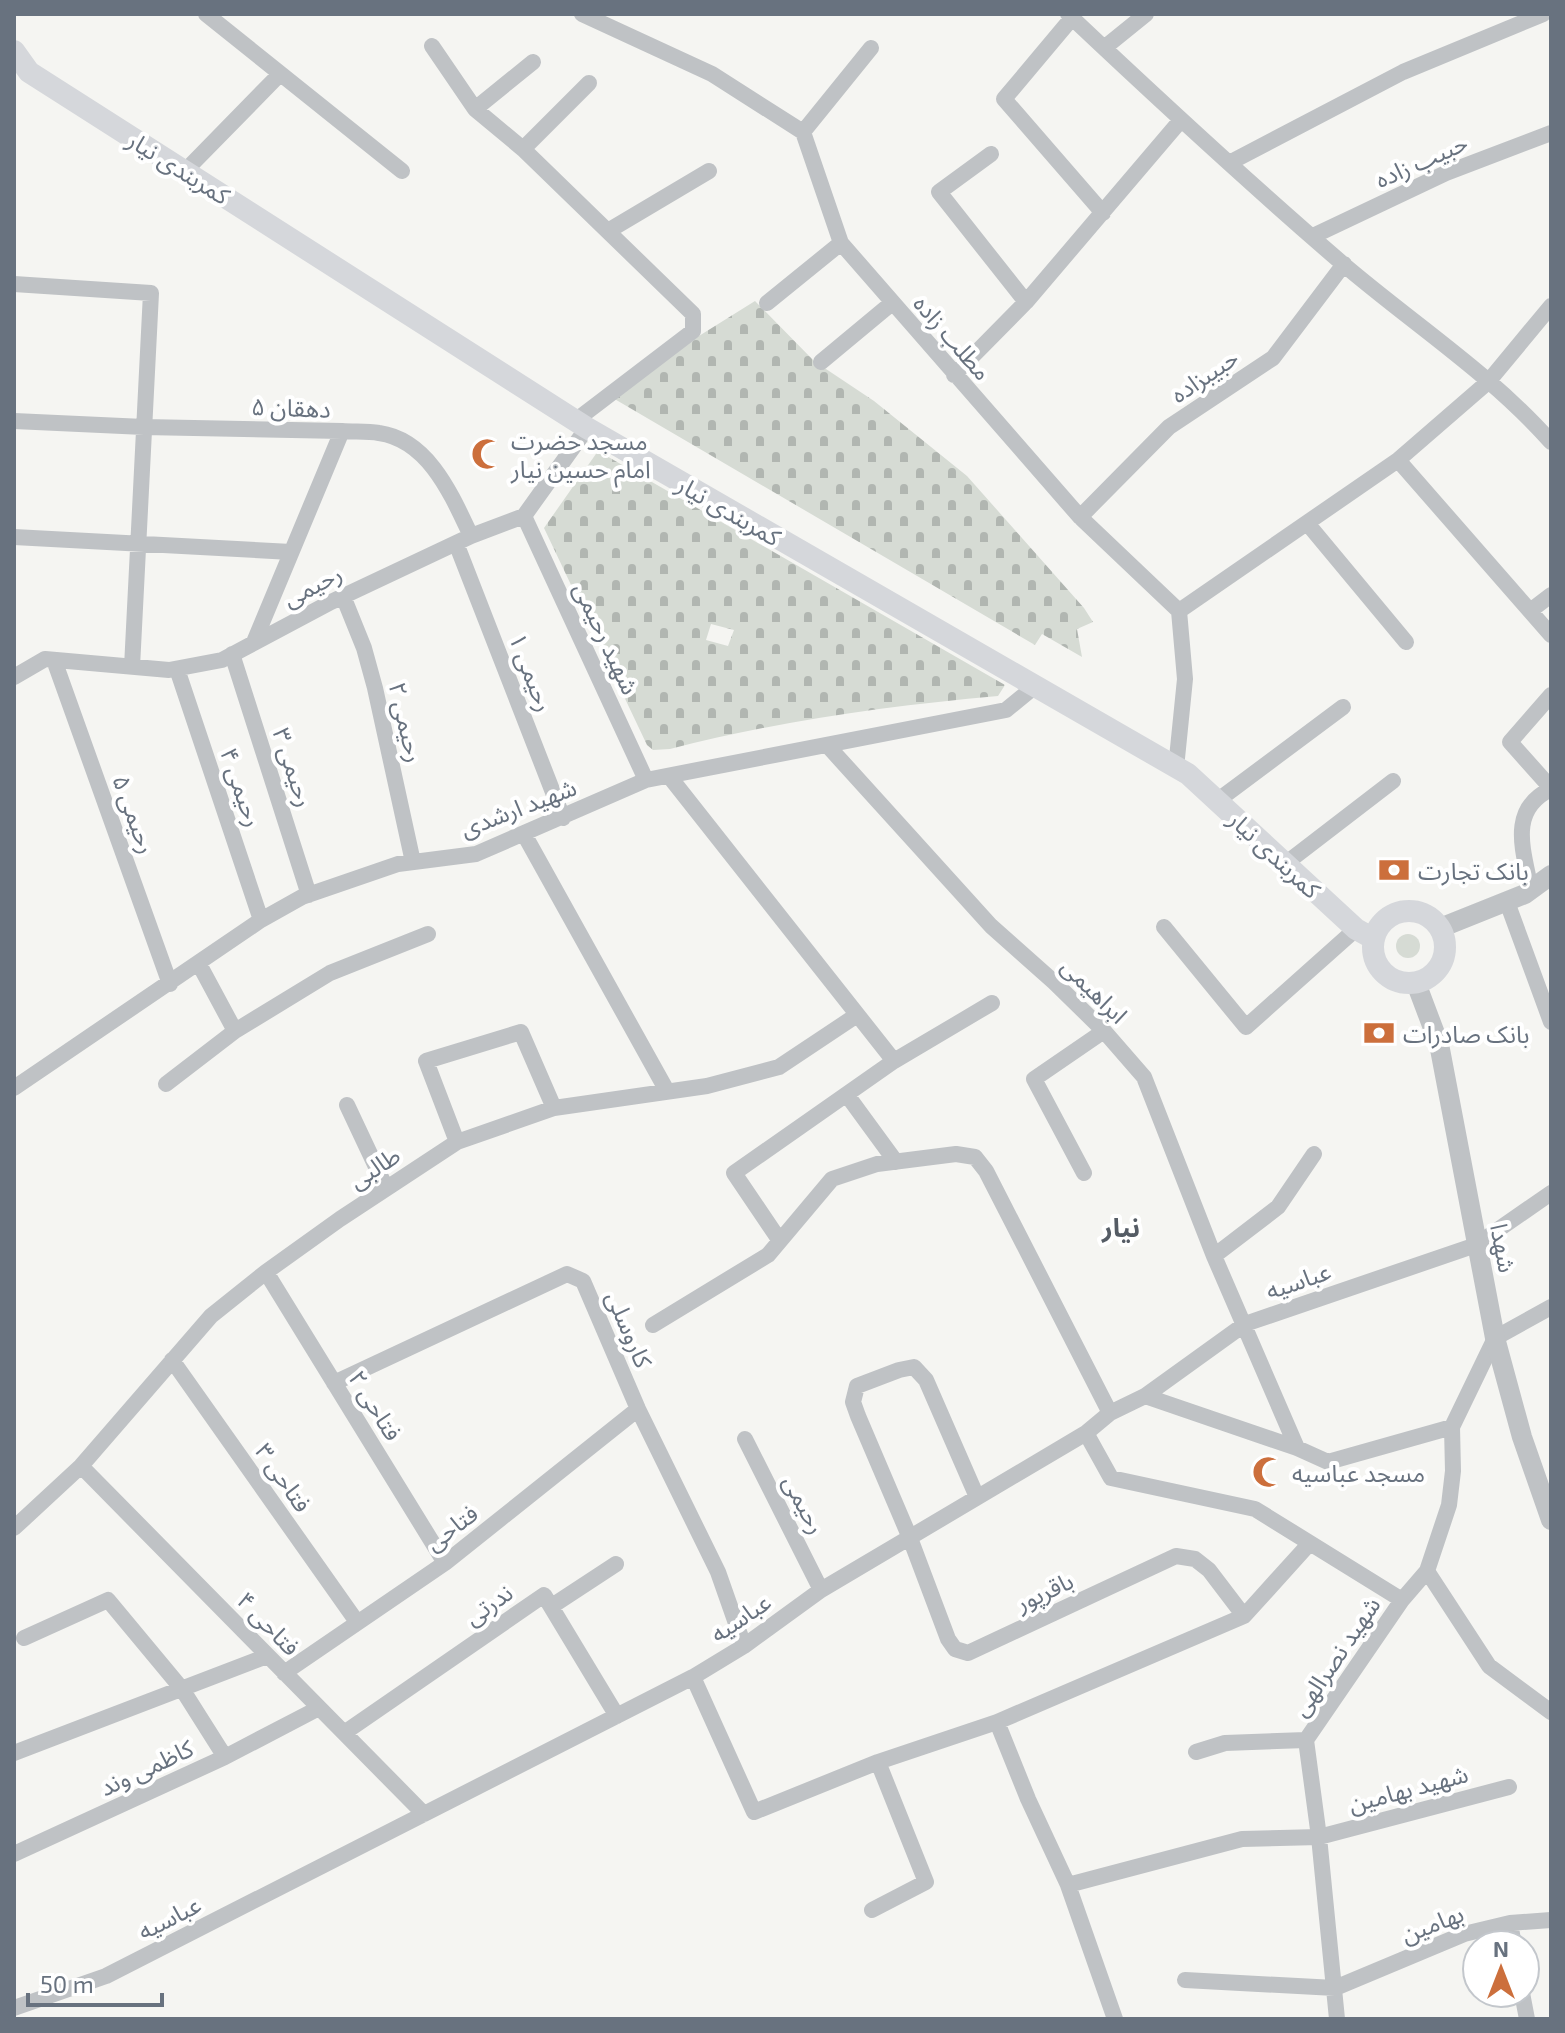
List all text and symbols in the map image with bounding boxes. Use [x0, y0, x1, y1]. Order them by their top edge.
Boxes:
street label: کمربندی نیار [121, 124, 236, 211]
street label: حبیب زاده [1370, 127, 1472, 194]
street label: مطلب زاده [907, 288, 998, 386]
street label: حبیبزاده [1165, 342, 1244, 409]
street label: دهقان ۵ [251, 391, 331, 424]
place label: مسجد حضرت امام حسین نیار [510, 426, 651, 488]
mosque icon: مسجد حضرت امام حسین نیار [470, 437, 504, 471]
street label: کمربندی نیار [671, 468, 787, 553]
street label: رحیمی [278, 558, 347, 613]
street label: شهید رحیمی [567, 577, 646, 699]
street label: رحیمی ۱ [503, 629, 560, 716]
street label: رحیمی ۲ [383, 679, 430, 765]
street label: رحیمی ۳ [267, 724, 320, 811]
street label: رحیمی ۴ [214, 744, 269, 831]
street label: رحیمی ۵ [106, 771, 163, 858]
street label: شهید ارشدی [456, 772, 580, 843]
street label: کمربندی نیار [1222, 804, 1328, 905]
bank icon: بانک تجارت [1377, 853, 1411, 887]
place label: بانک تجارت [1418, 856, 1529, 886]
street label: ابراهیمی [1055, 951, 1134, 1030]
bank icon: بانک صادرات [1362, 1016, 1396, 1050]
place label: بانک صادرات [1403, 1019, 1530, 1049]
street label: طالبی [343, 1140, 405, 1194]
district label: نیار [1101, 1211, 1140, 1243]
street label: شهدا [1485, 1221, 1523, 1275]
street label: عباسیه [1262, 1255, 1334, 1305]
street label: کاروسلی [600, 1286, 659, 1373]
street label: فتاحی ۲ [343, 1364, 409, 1446]
street label: فتاحی ۳ [250, 1437, 318, 1517]
mosque icon: مسجد عباسیه [1251, 1455, 1285, 1489]
place label: مسجد عباسیه [1292, 1458, 1425, 1487]
street label: رحیمی [777, 1470, 832, 1539]
street label: فتاحی [419, 1498, 483, 1556]
street label: باقرپور [1010, 1565, 1078, 1619]
street label: ندرتی [458, 1577, 518, 1632]
street label: فتاحی ۴ [232, 1585, 306, 1661]
street label: عباسیه [704, 1586, 776, 1648]
street label: شهید نصرالهی [1284, 1591, 1386, 1722]
street label: کاظمی وند [95, 1732, 199, 1802]
street label: شهید بهامین [1345, 1758, 1471, 1818]
street label: عباسیه [133, 1889, 205, 1945]
street label: بهامین [1397, 1898, 1467, 1948]
north arrow [1461, 1929, 1541, 2009]
text: N [1493, 1935, 1509, 1961]
scale bar [28, 1957, 162, 2007]
text: 50 m [40, 1969, 94, 1998]

